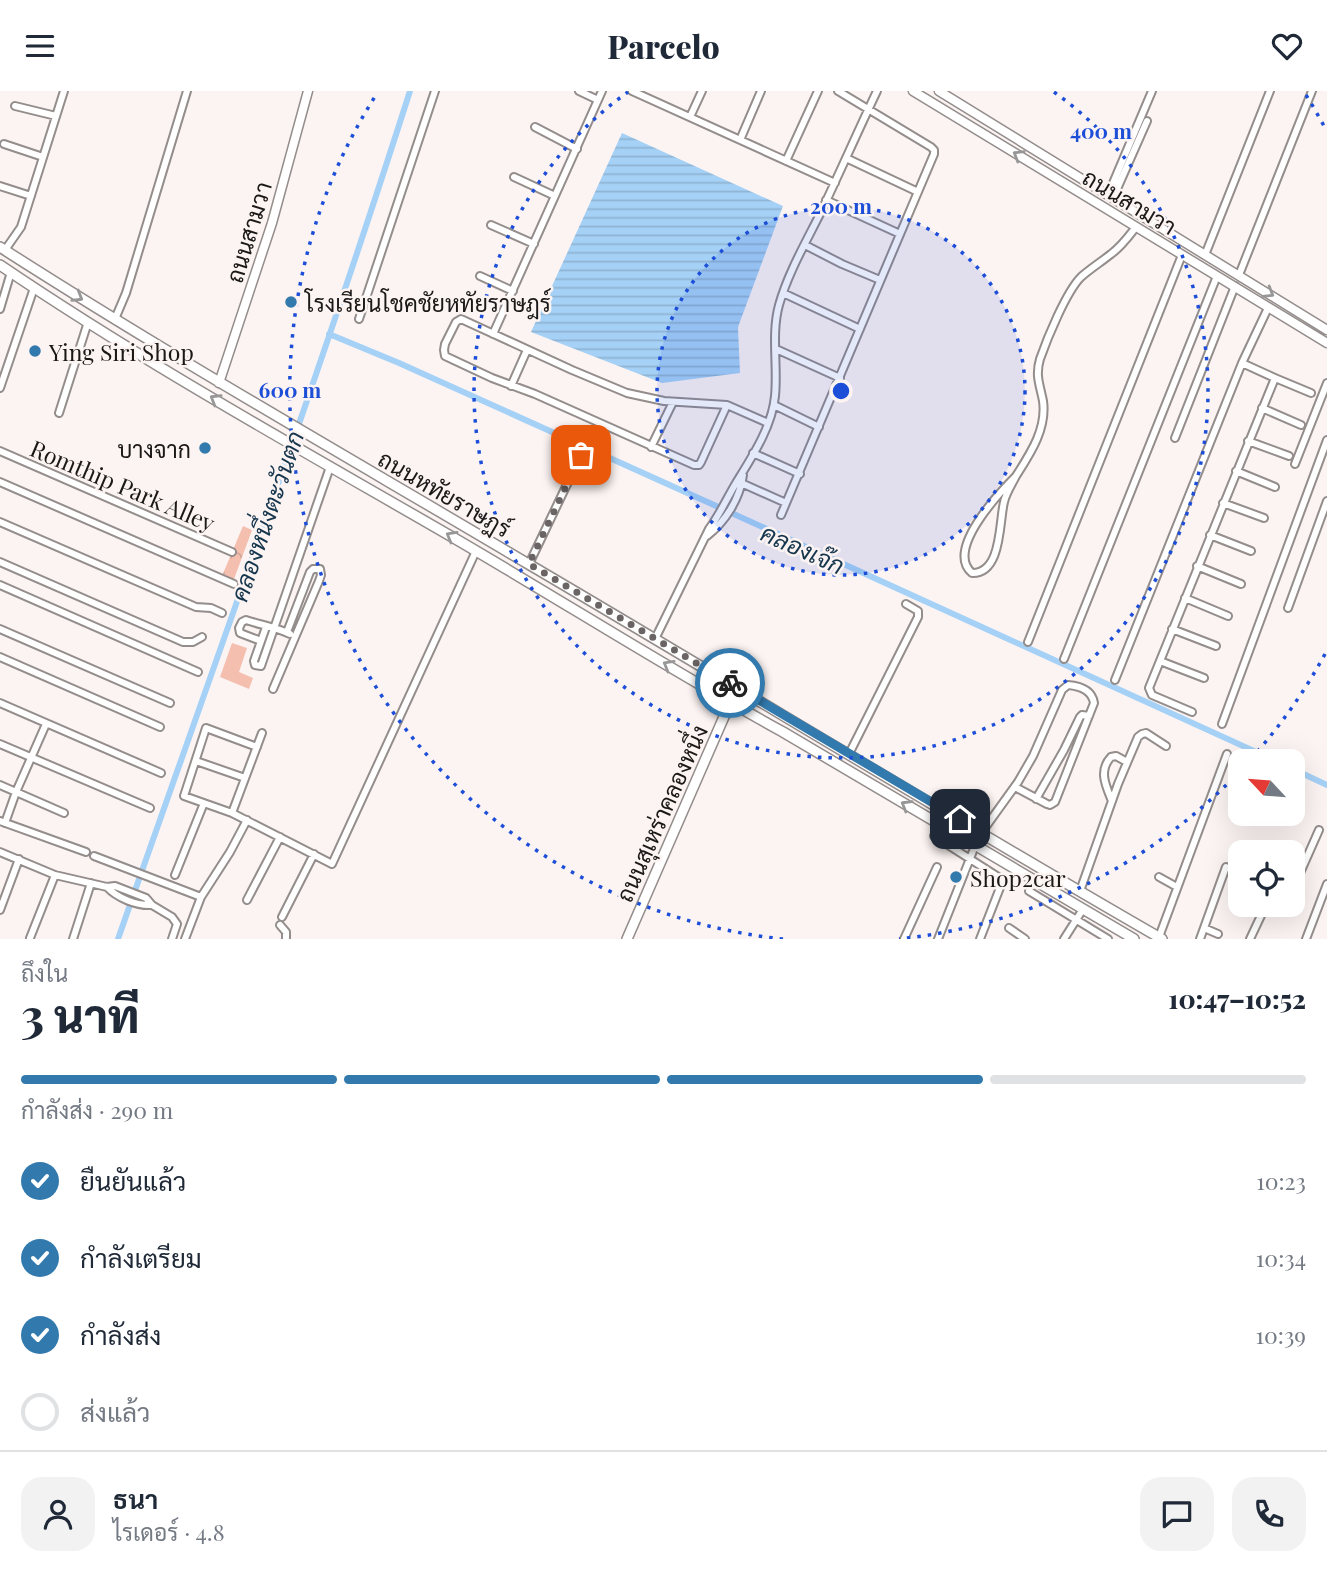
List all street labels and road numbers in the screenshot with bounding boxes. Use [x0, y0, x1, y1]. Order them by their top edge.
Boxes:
street label: ถนนสามวา [1077, 161, 1183, 241]
street label: ถนนสามวา [218, 178, 278, 286]
street label: Romthip Park Alley [26, 432, 220, 538]
street label: ถนนหทัยราษฎร์ [372, 442, 517, 545]
street label: ถนนสุเหร่าคลองหนึ่ง [604, 718, 716, 907]

